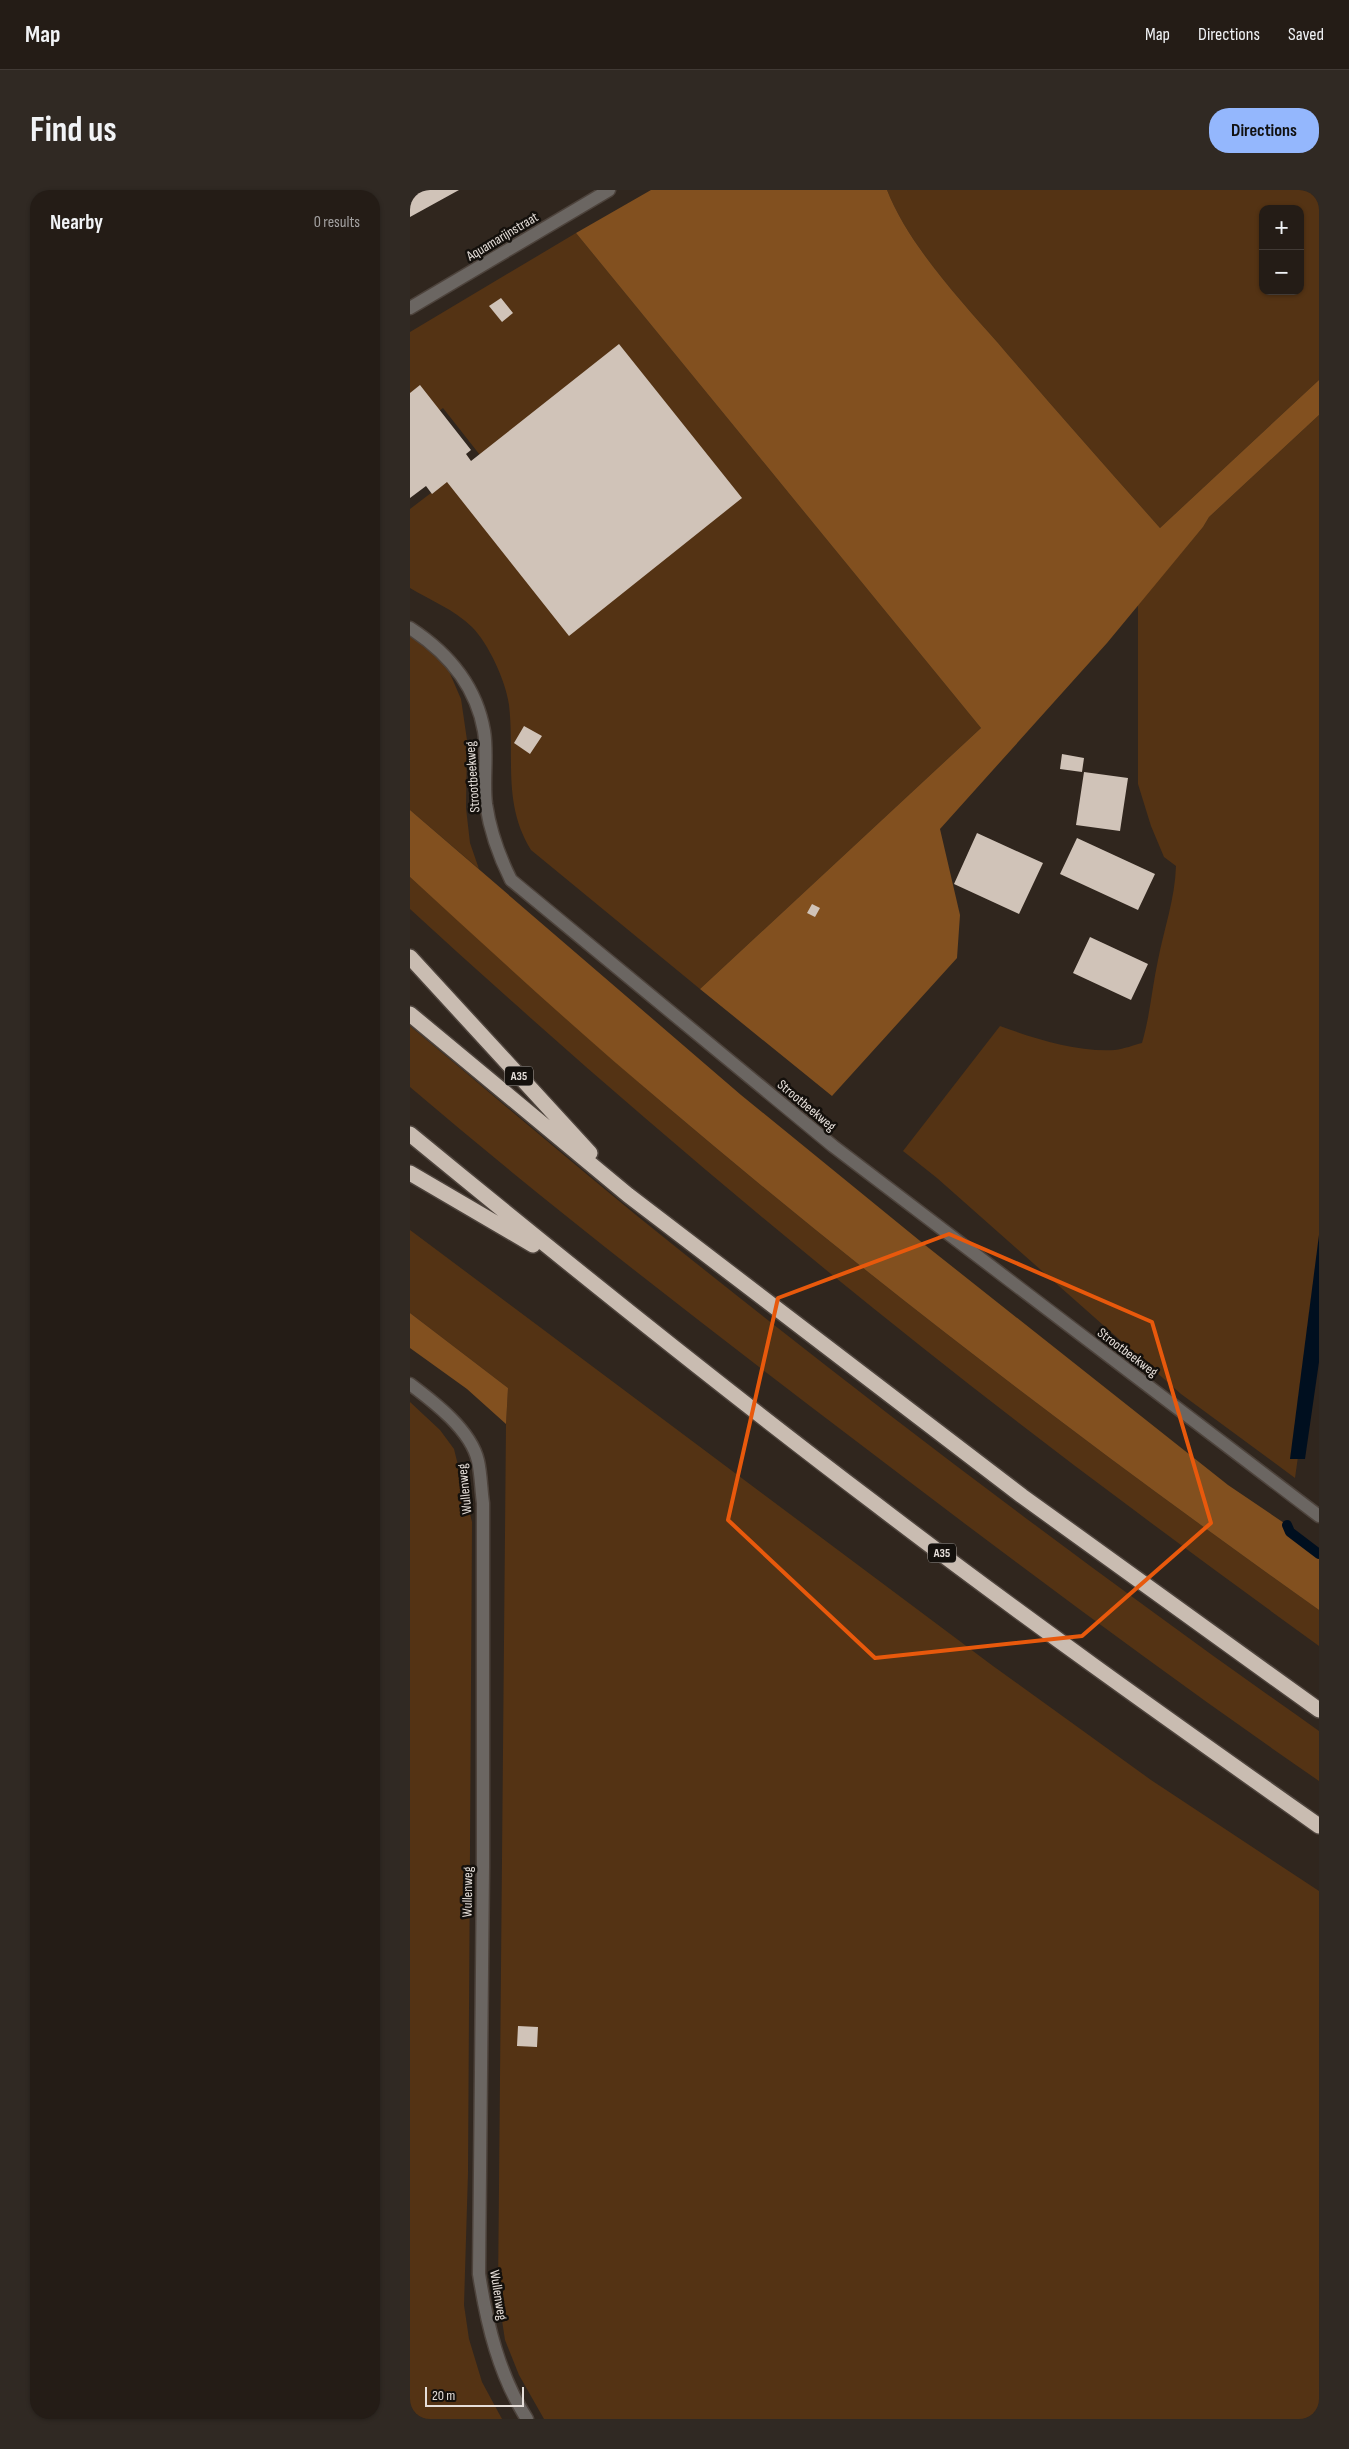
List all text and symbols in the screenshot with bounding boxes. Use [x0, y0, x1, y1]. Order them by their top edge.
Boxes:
text: Map [25, 20, 60, 49]
text: Map [1145, 24, 1170, 45]
text: Directions [1198, 24, 1260, 45]
text: Saved [1288, 24, 1324, 45]
button: Directions [1209, 108, 1319, 153]
text: Find us [30, 109, 117, 152]
map controls [1259, 205, 1304, 295]
button: + [1259, 205, 1304, 250]
street label: Aquamarijnstraat [462, 208, 541, 265]
text: Nearby [50, 210, 103, 235]
text: 0 results [314, 213, 360, 232]
button: − [1259, 250, 1304, 295]
street label: Strootbeekweg [462, 740, 483, 813]
road number: A35 [505, 1066, 533, 1086]
street label: Strootbeekweg [774, 1076, 840, 1135]
street label: Strootbeekweg [1094, 1324, 1162, 1381]
street label: Wullenweg [453, 1462, 476, 1515]
road number: A35 [928, 1544, 956, 1562]
street label: Wullenweg [459, 1866, 476, 1917]
street label: Wullenweg [486, 2269, 511, 2322]
scale bar [425, 2384, 524, 2407]
text: 20 m [432, 2387, 455, 2404]

